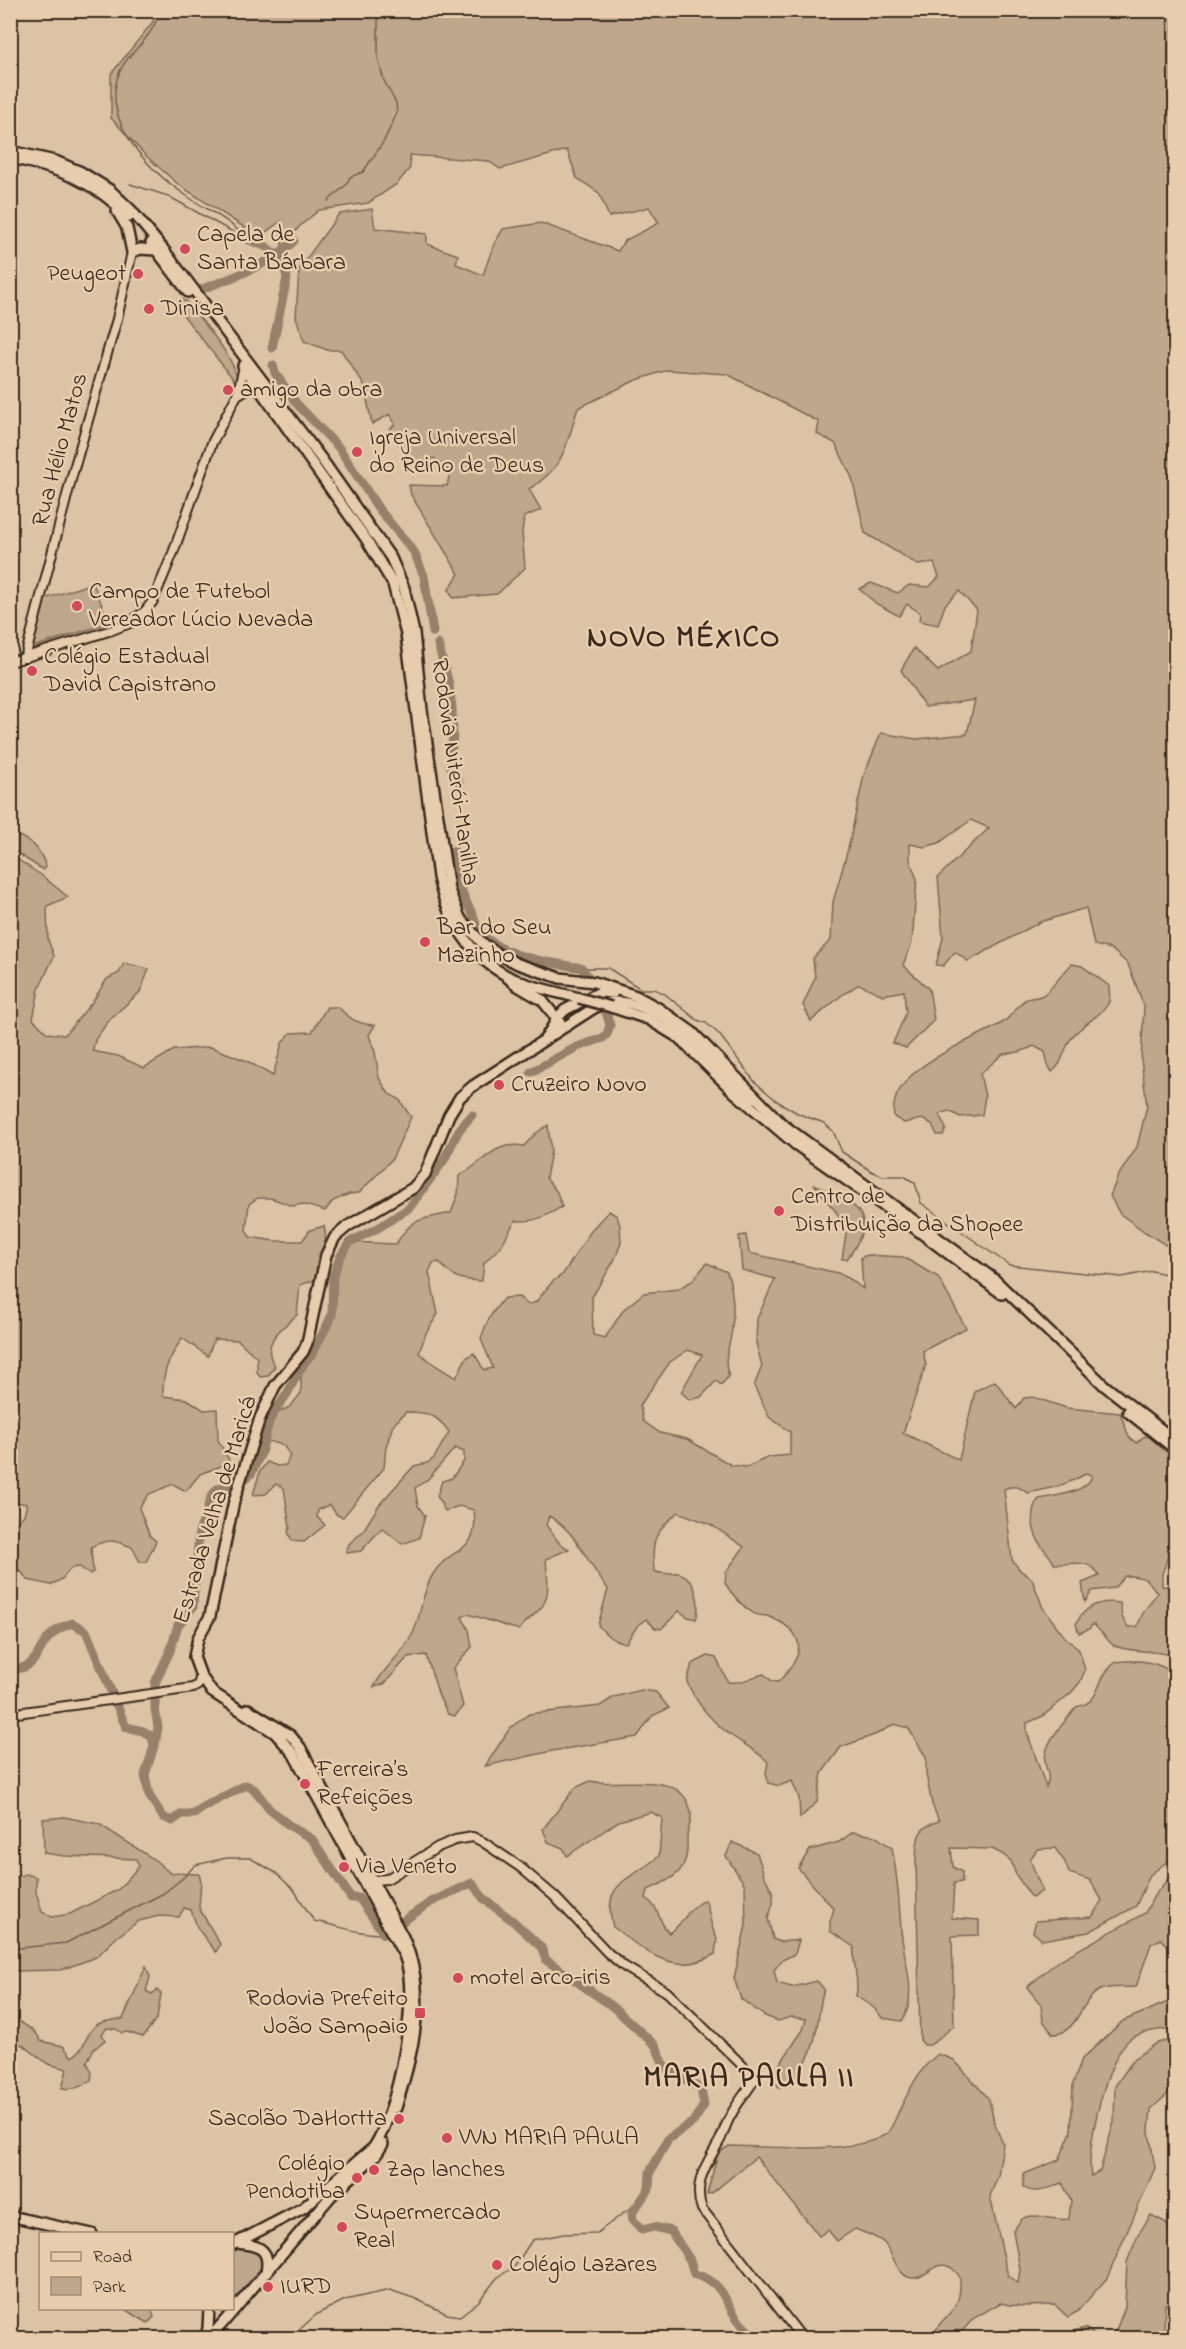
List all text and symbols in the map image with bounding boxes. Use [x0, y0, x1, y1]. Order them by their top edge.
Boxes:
place label: Capela de Santa Bárbara [197, 218, 346, 281]
marker: Capela de Santa Bárbara [178, 242, 192, 256]
place label: Peugeot [47, 257, 126, 292]
marker: Peugeot [131, 267, 145, 281]
place label: Dinisa [160, 292, 224, 327]
marker: Dinisa [142, 302, 156, 316]
street label: Rua Hélio Matos [24, 369, 98, 531]
place label: amigo da obra [240, 373, 382, 408]
marker: amigo da obra [221, 383, 235, 397]
place label: Igreja Universal do Reino de Deus [369, 421, 544, 484]
marker: Igreja Universal do Reino de Deus [350, 445, 364, 459]
place label: Campo de Futebol Vereador Lúcio Nevada [88, 575, 313, 638]
marker: Campo de Futebol Vereador Lúcio Nevada [70, 599, 84, 613]
district label: NOVO MÉXICO [587, 617, 781, 661]
place label: Colégio Estadual David Capistrano [43, 640, 216, 703]
street label: Rodovia Niterói-Manilha [421, 656, 487, 888]
marker: Colégio Estadual David Capistrano [25, 664, 39, 678]
place label: Bar do Seu Mazinho [436, 911, 551, 974]
marker: Bar do Seu Mazinho [418, 935, 432, 949]
place label: Cruzeiro Novo [511, 1068, 647, 1103]
marker: Cruzeiro Novo [492, 1078, 506, 1092]
place label: Centro de Distribuição da Shopee [790, 1180, 1023, 1243]
marker: Centro de Distribuição da Shopee [772, 1204, 786, 1218]
street label: Estrada Velha de Maricá [165, 1392, 267, 1628]
place label: Ferreira’s Refeições [316, 1753, 413, 1816]
marker: Ferreira’s Refeições [298, 1777, 312, 1791]
place label: Via Veneto [355, 1850, 457, 1885]
marker: Via Veneto [337, 1860, 351, 1874]
place label: motel arco-iris [470, 1961, 611, 1996]
marker: motel arco-iris [451, 1971, 465, 1985]
place label: Rodovia Prefeito João Sampaio [246, 1982, 408, 2045]
marker: Rodovia Prefeito João Sampaio [413, 2006, 427, 2020]
district label: MARIA PAULA II [643, 2057, 855, 2101]
place label: Sacolão DaHortta [208, 2102, 387, 2137]
marker: Sacolão DaHortta [392, 2112, 406, 2126]
place label: VVN MARIA PAULA [458, 2121, 639, 2156]
marker: VVN MARIA PAULA [440, 2131, 454, 2145]
place label: Colégio Pendotiba [246, 2147, 345, 2210]
place label: Zap lanches [386, 2153, 506, 2188]
marker: Zap lanches [367, 2163, 381, 2177]
marker: Colégio Pendotiba [350, 2171, 364, 2185]
place label: Supermercado Real [354, 2196, 501, 2259]
marker: Supermercado Real [335, 2220, 349, 2234]
legend [39, 2232, 234, 2310]
text: Road [93, 2245, 132, 2271]
place label: Colégio Lazares [509, 2248, 658, 2283]
marker: Colégio Lazares [490, 2258, 504, 2272]
place label: IURD [280, 2270, 332, 2305]
text: Park [93, 2275, 126, 2301]
marker: IURD [261, 2280, 275, 2294]

